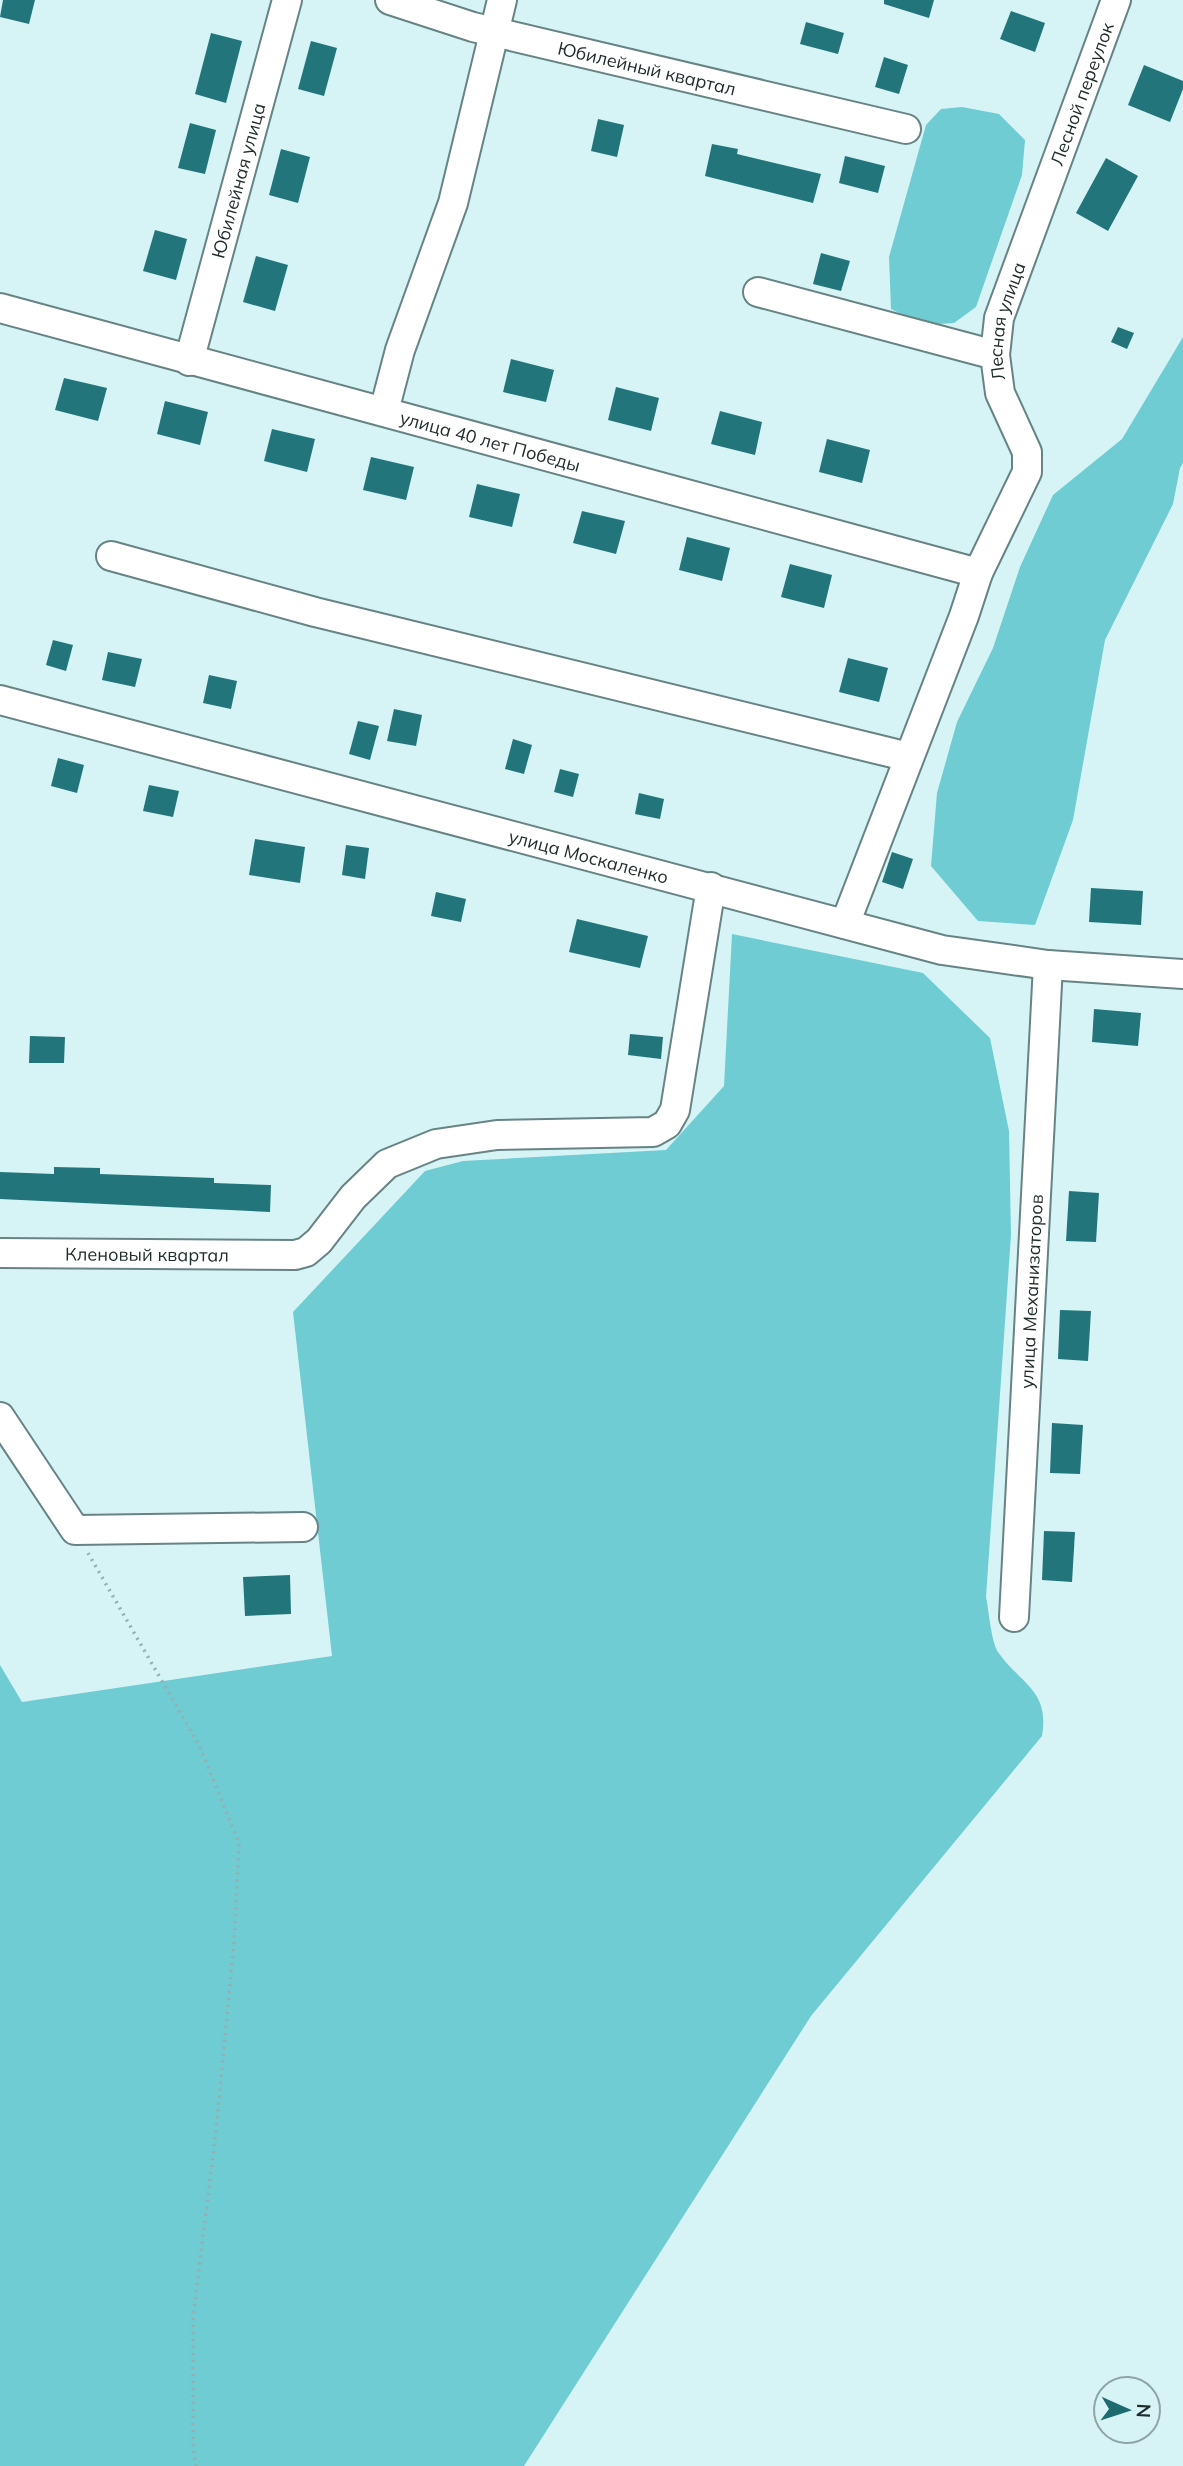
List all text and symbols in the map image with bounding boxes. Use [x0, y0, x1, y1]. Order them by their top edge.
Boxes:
street label: Лесной переулок [1045, 19, 1118, 169]
street label: Юбилейный квартал [556, 36, 738, 100]
street label: Юбилейная улица [206, 100, 270, 261]
street label: Лесная улица [983, 259, 1030, 382]
street label: улица 40 лет Победы [398, 405, 583, 476]
street label: улица Москаленко [506, 824, 671, 888]
street label: улица Механизаторов [1014, 1194, 1048, 1389]
street label: Кленовый квартал [65, 1242, 229, 1266]
north arrow [1092, 2375, 1162, 2445]
text: N [1132, 2403, 1156, 2419]

